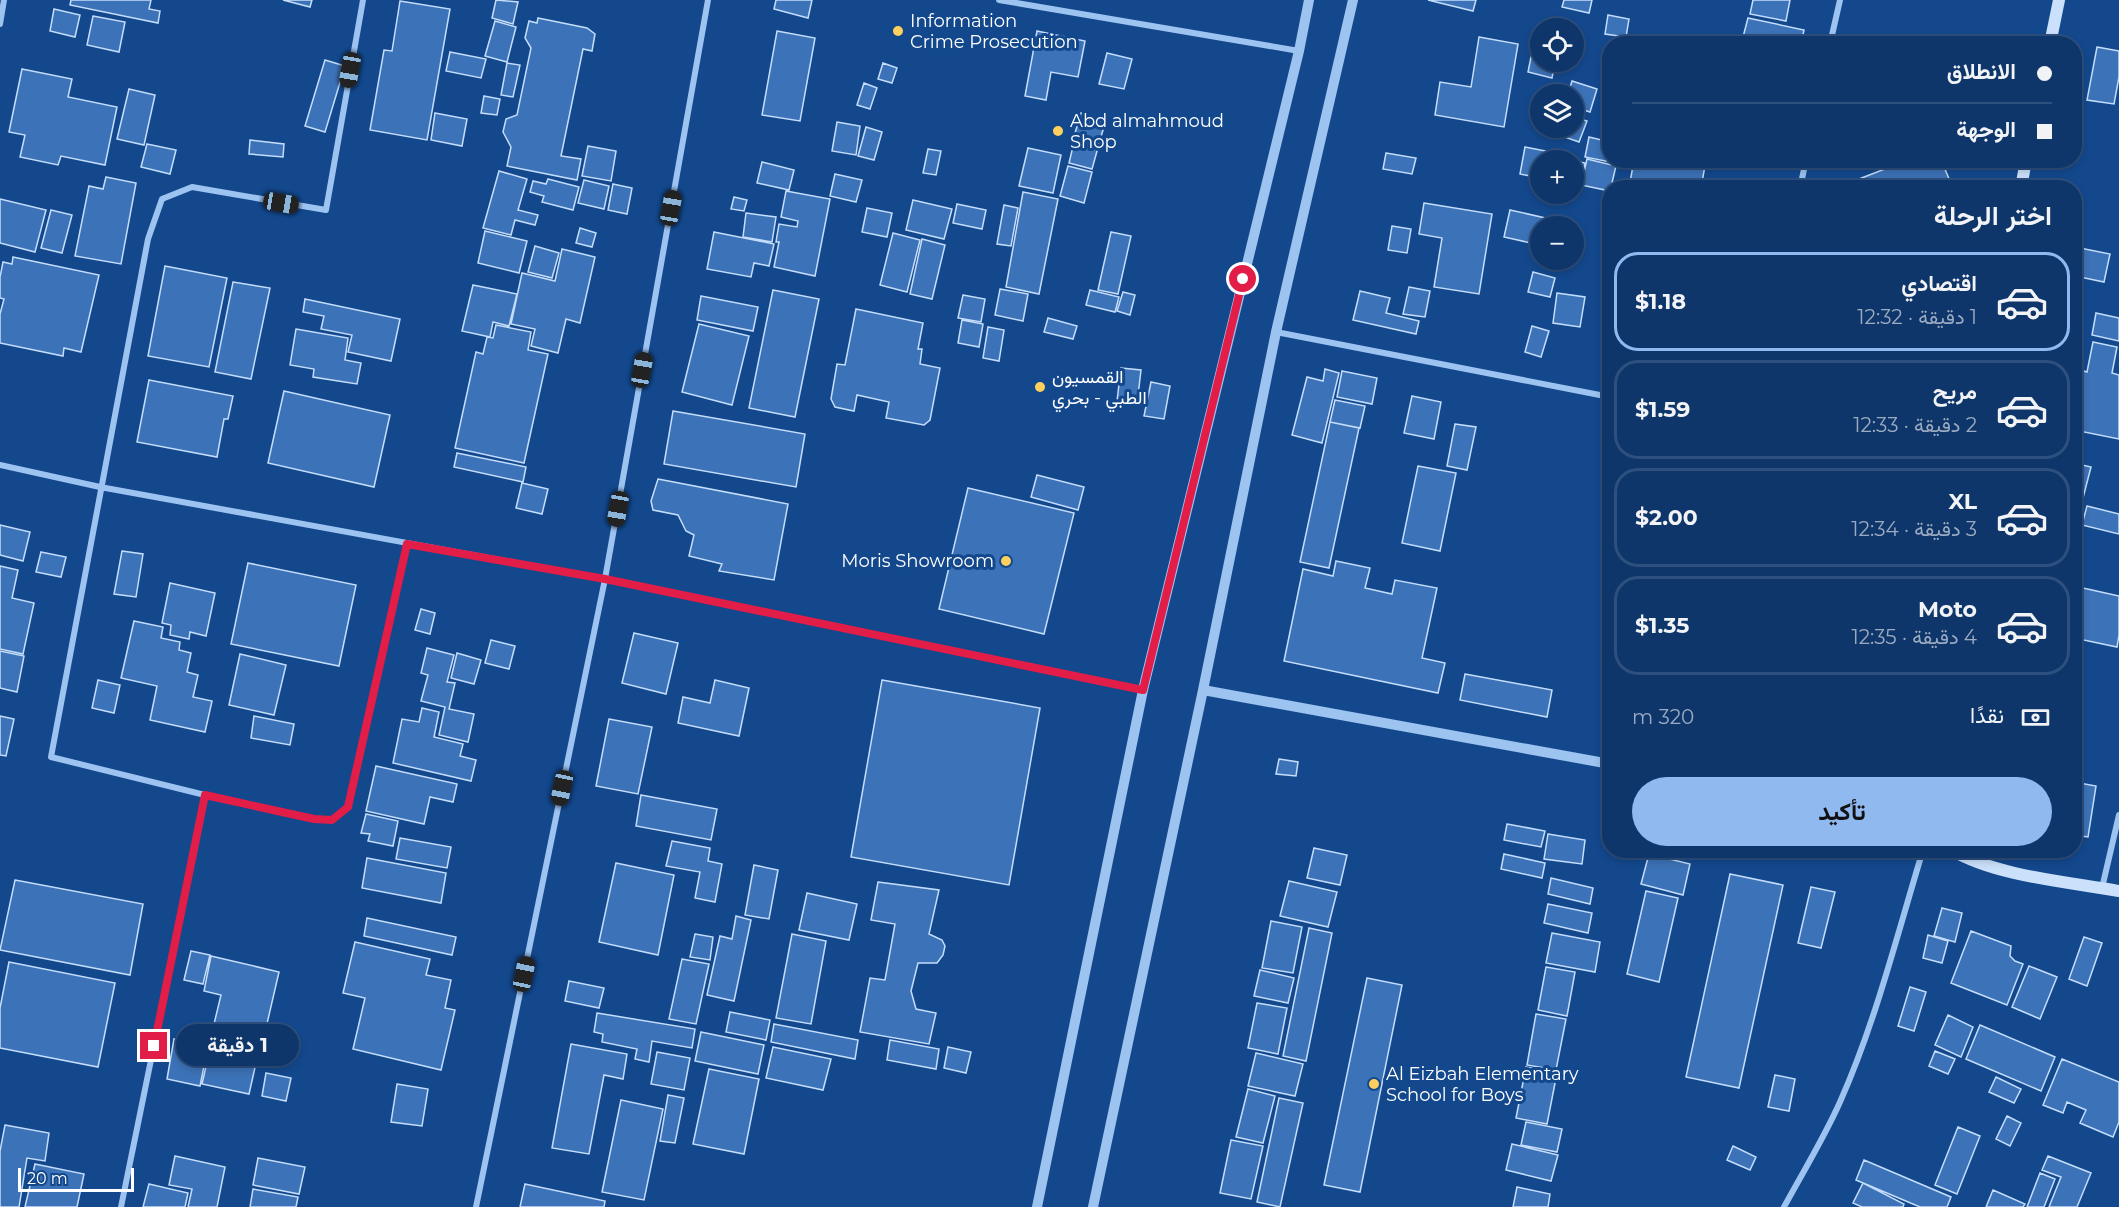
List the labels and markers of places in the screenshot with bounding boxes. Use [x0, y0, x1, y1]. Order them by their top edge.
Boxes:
place label: Information Crime Prosecution [910, 10, 1078, 53]
marker: Information Crime Prosecution [891, 24, 905, 38]
place label: Abd almahmoud Shop [1070, 110, 1224, 153]
marker: Abd almahmoud Shop [1051, 124, 1065, 138]
place label: القمسيون الطبي - بحري [1052, 366, 1147, 413]
marker: القمسيون الطبي - بحري [1033, 380, 1047, 394]
place label: Moris Showroom [841, 550, 994, 572]
marker: Moris Showroom [999, 554, 1013, 568]
place label: Al Eizbah Elementary School for Boys [1386, 1063, 1579, 1106]
marker: Al Eizbah Elementary School for Boys [1367, 1077, 1381, 1091]

